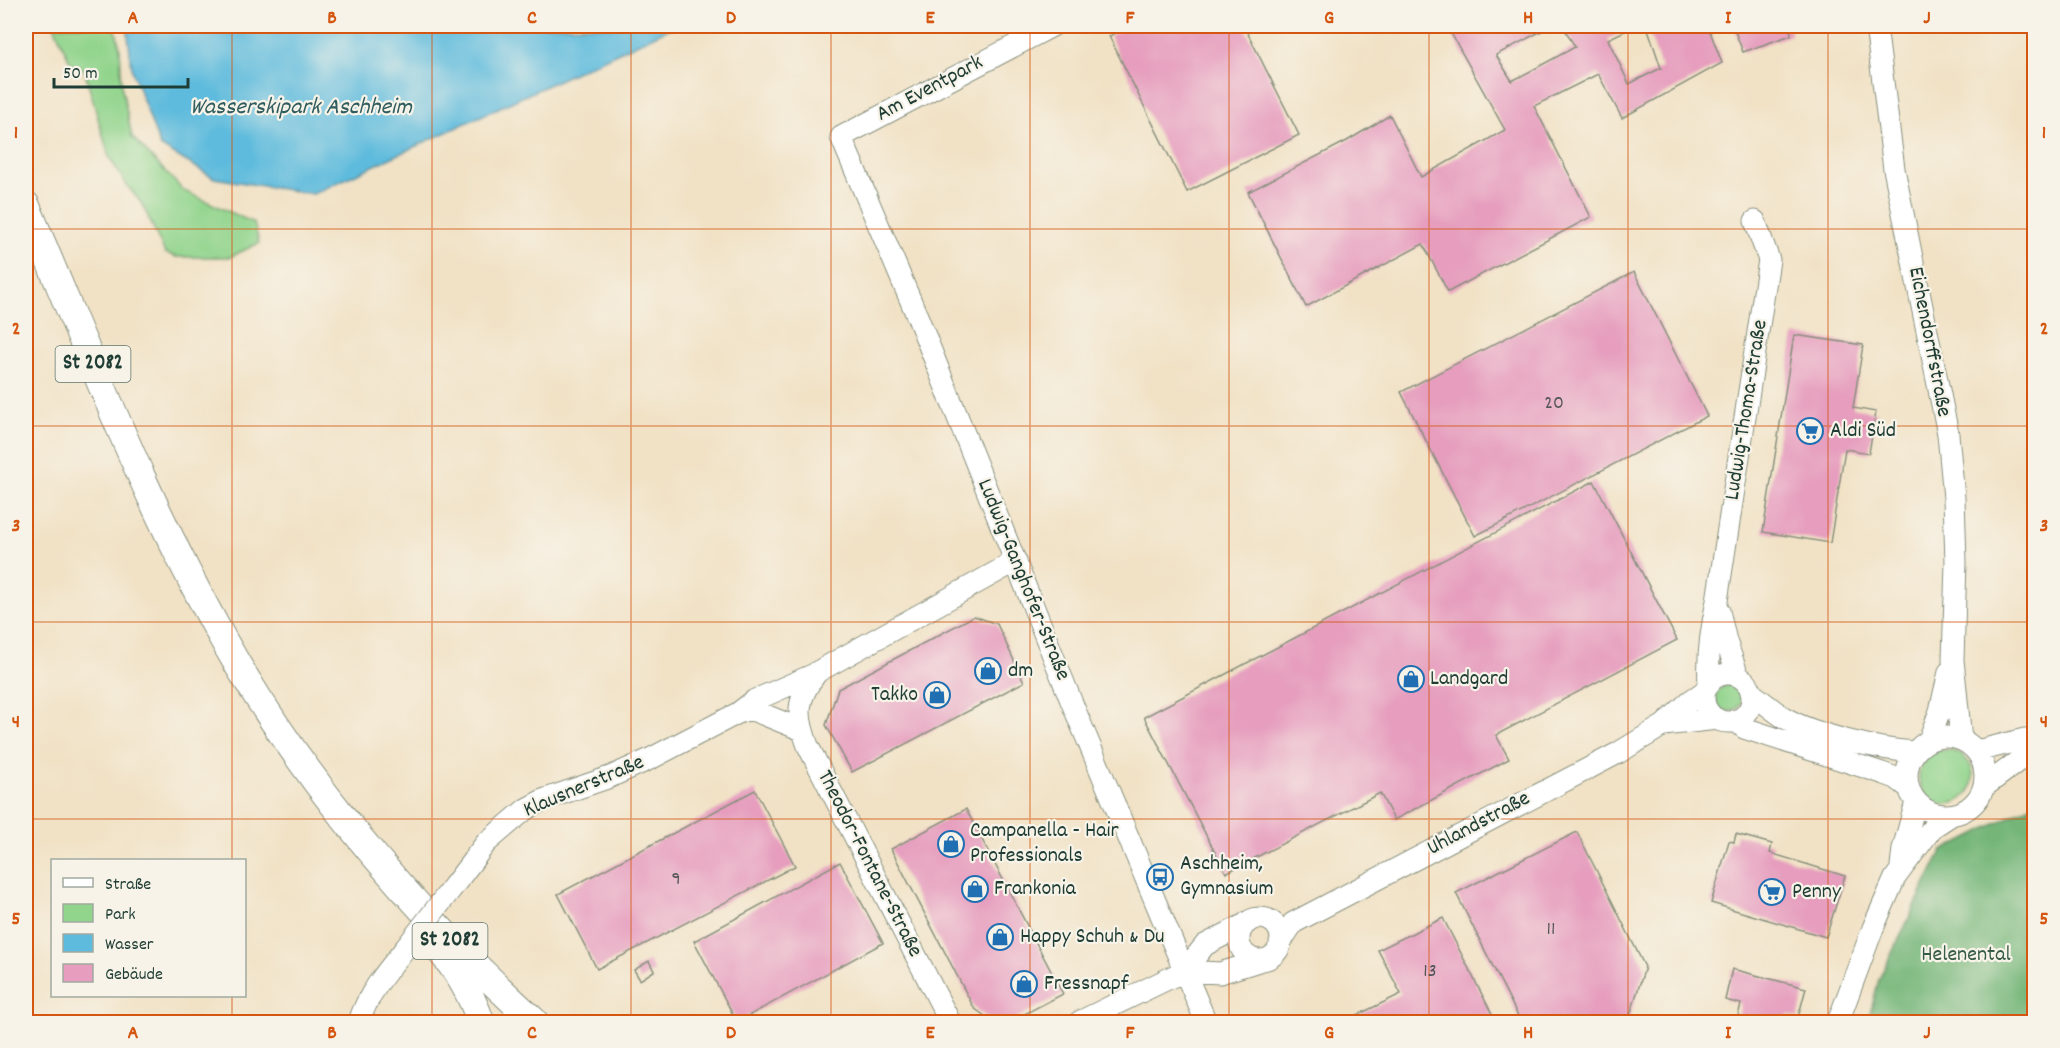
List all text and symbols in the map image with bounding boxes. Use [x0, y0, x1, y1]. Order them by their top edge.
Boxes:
text: A [128, 5, 139, 33]
text: B [327, 5, 337, 33]
text: C [527, 5, 537, 33]
text: D [726, 5, 737, 33]
text: E [925, 5, 935, 33]
text: F [1126, 5, 1136, 33]
text: G [1324, 5, 1334, 33]
text: H [1523, 5, 1533, 33]
text: I [1725, 5, 1732, 33]
text: J [1923, 5, 1931, 33]
street label: Am Eventpark [871, 48, 989, 130]
scale bar [54, 51, 188, 89]
text: 50 m [63, 62, 98, 87]
water label: Wasserskipark Aschheim [190, 91, 412, 125]
text: 1 [14, 120, 18, 148]
text: 1 [2042, 120, 2046, 148]
street label: Eichendorffstraße [1899, 264, 1959, 420]
text: 2 [12, 316, 20, 344]
text: 2 [2040, 316, 2048, 344]
street label: Ludwig-Thoma-Straße [1717, 318, 1777, 502]
road number: St 2082 [56, 346, 130, 382]
house number: 20 [1544, 390, 1564, 418]
supermarket icon: Aldi Süd [1795, 416, 1825, 446]
place label: Aldi Süd [1830, 416, 1896, 447]
street label: Ludwig-Ganghofer-Straße [968, 475, 1078, 685]
text: 3 [12, 513, 20, 541]
text: 3 [2040, 513, 2048, 541]
shop icon: dm [973, 656, 1003, 686]
place label: dm [1008, 656, 1033, 687]
shop icon: Landgard [1396, 664, 1426, 694]
place label: Landgard [1430, 664, 1508, 695]
place label: Takko [871, 680, 918, 711]
shop icon: Takko [922, 680, 952, 710]
text: 4 [12, 709, 20, 737]
text: 4 [2040, 709, 2048, 737]
street label: Klausnerstraße [519, 748, 649, 826]
street label: Theodor-Fontane-Straße [808, 765, 930, 963]
street label: Uhlandstraße [1422, 784, 1536, 864]
place label: Campanella - Hair Professionals [970, 816, 1120, 872]
shop icon: Campanella - Hair Professionals [936, 829, 966, 859]
place label: Aschheim, Gymnasium [1180, 849, 1274, 905]
legend [51, 859, 246, 997]
bus stop icon: Aschheim, Gymnasium [1145, 862, 1175, 892]
house number: 9 [671, 866, 681, 894]
text: Straße [105, 873, 151, 898]
shop icon: Frankonia [960, 874, 990, 904]
place label: Frankonia [994, 874, 1076, 905]
supermarket icon: Penny [1757, 877, 1787, 907]
place label: Penny [1792, 877, 1842, 908]
text: Park [105, 903, 136, 928]
text: 5 [11, 906, 21, 934]
text: 5 [2039, 906, 2049, 934]
house number: 11 [1547, 916, 1555, 944]
shop icon: Happy Schuh & Du [985, 922, 1015, 952]
place label: Happy Schuh & Du [1020, 922, 1165, 953]
road number: St 2082 [412, 923, 488, 959]
text: Wasser [105, 933, 154, 958]
park label: Helenental [1921, 940, 2011, 971]
house number: 13 [1423, 958, 1437, 986]
text: Gebäude [105, 963, 163, 988]
shop icon: Fressnapf [1009, 969, 1039, 999]
place label: Fressnapf [1044, 969, 1130, 1000]
text: A [128, 1020, 139, 1048]
text: B [327, 1020, 337, 1048]
text: C [527, 1020, 537, 1048]
text: D [726, 1020, 737, 1048]
text: E [925, 1020, 935, 1048]
text: F [1126, 1020, 1136, 1048]
text: G [1324, 1020, 1334, 1048]
text: H [1523, 1020, 1533, 1048]
text: I [1725, 1020, 1732, 1048]
text: J [1923, 1020, 1931, 1048]

